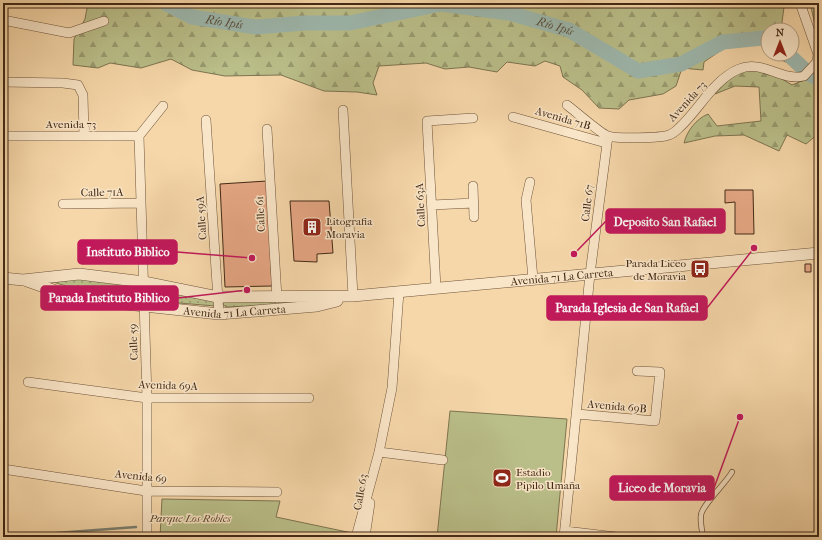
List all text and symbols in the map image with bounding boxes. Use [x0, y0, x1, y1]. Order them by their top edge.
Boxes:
water label: Río Ipís [203, 12, 244, 32]
water label: Río Ipís [534, 14, 577, 39]
north arrow [760, 22, 800, 62]
text: N [776, 26, 785, 39]
street label: Avenida 73 [665, 78, 709, 125]
street label: Avenida 71B [533, 104, 592, 133]
street label: Avenida 73 [45, 118, 96, 131]
street label: Calle 63A [413, 182, 428, 227]
street label: Calle 67 [579, 184, 596, 222]
street label: Calle 71A [81, 186, 124, 199]
street label: Calle 59A [193, 195, 210, 240]
street label: Calle 61 [253, 196, 268, 232]
callout: Deposito San Rafael [606, 209, 725, 233]
place label: Litografia Moravia [326, 215, 373, 241]
text: Deposito San Rafael [614, 215, 717, 230]
building icon: Litografia Moravia [301, 216, 323, 238]
callout: Instituto Biblico [78, 240, 177, 264]
text: Instituto Biblico [86, 245, 170, 259]
place label: Parada Liceo de Moravia [626, 257, 687, 283]
bus stop icon: Parada Liceo de Moravia [689, 258, 711, 280]
street label: Avenida 71 La Carreta [509, 266, 614, 289]
callout: Parada Instituto Biblico [41, 286, 178, 310]
text: Parada Instituto Biblico [48, 291, 170, 305]
callout: Parada Iglesia de San Rafael [547, 296, 707, 320]
text: Parada Iglesia de San Rafael [555, 301, 700, 316]
street label: Avenida 71 La Carreta [182, 303, 287, 321]
street label: Calle 59 [126, 323, 141, 361]
street label: Avenida 69A [137, 378, 199, 393]
street label: Avenida 69B [586, 397, 647, 416]
place label: Estadio Pipilo Umaña [516, 466, 581, 492]
street label: Avenida 69 [113, 467, 168, 486]
sports icon: Estadio Pipilo Umaña [491, 467, 513, 489]
street label: Calle 63 [351, 473, 370, 511]
callout: Liceo de Moravia [610, 476, 714, 500]
text: Liceo de Moravia [618, 481, 706, 495]
park label: Parque Los Robles [148, 512, 231, 525]

